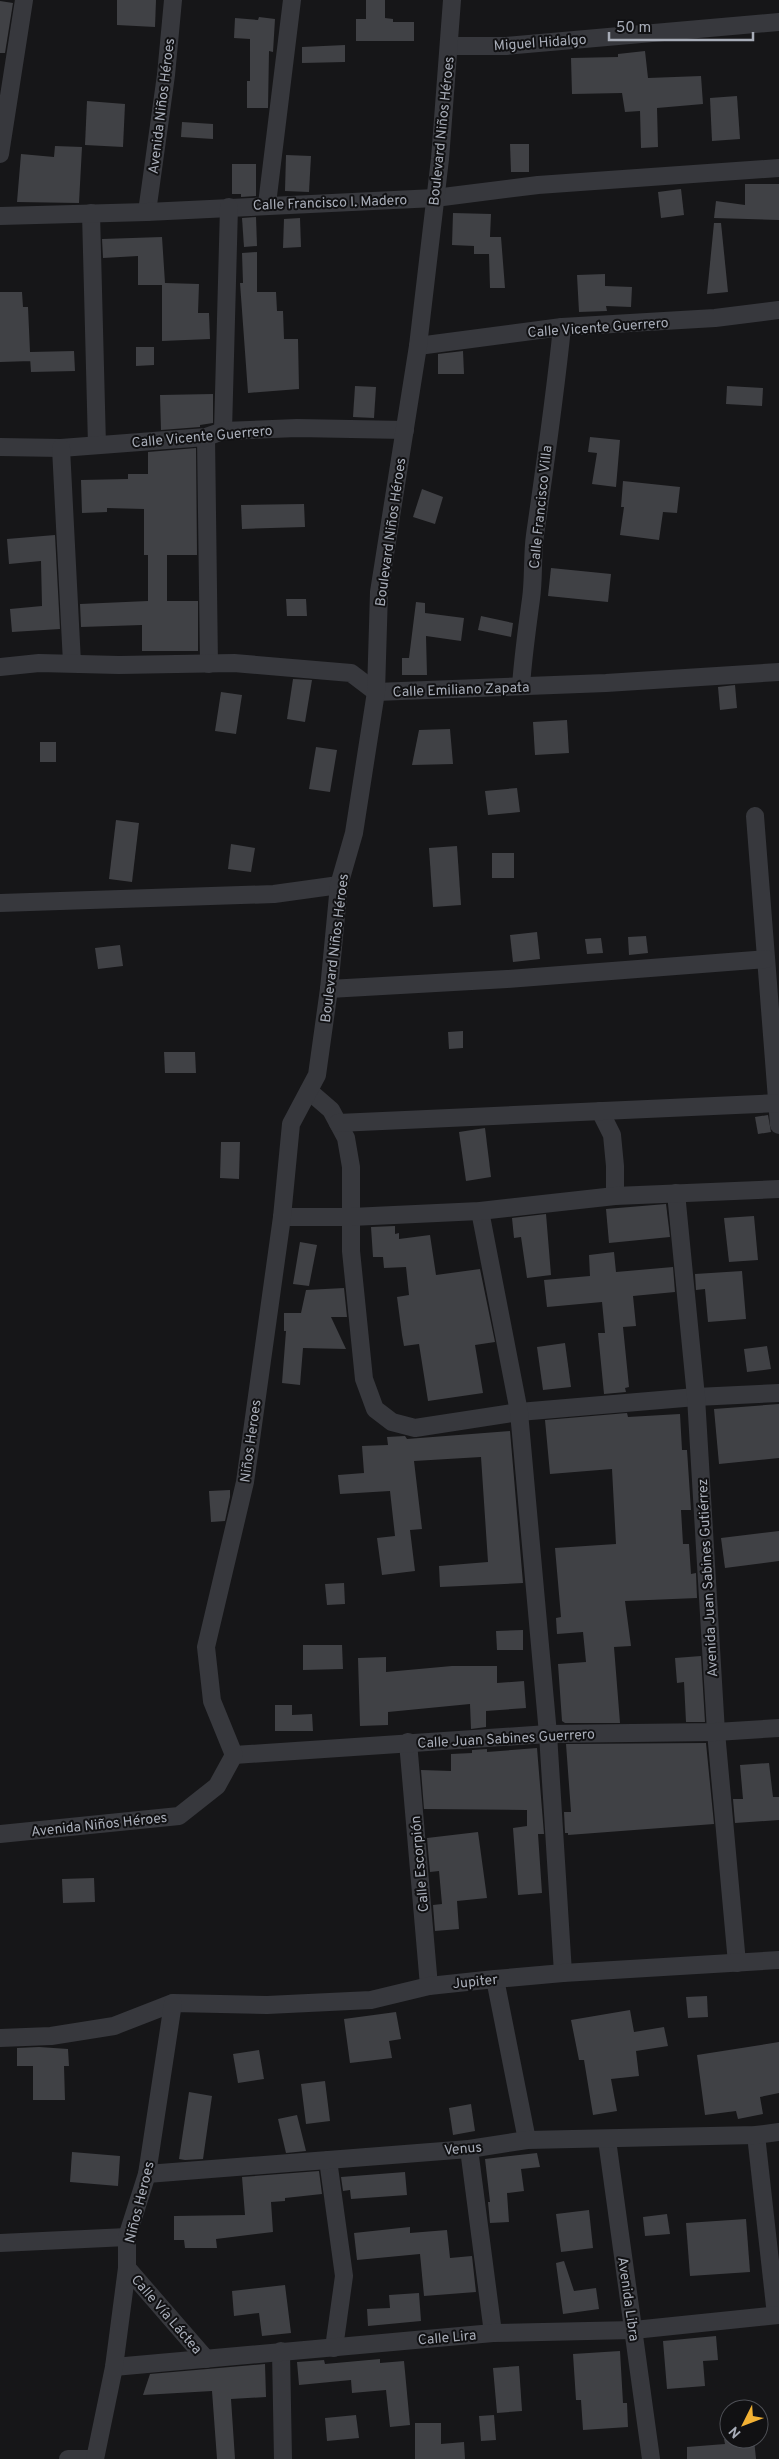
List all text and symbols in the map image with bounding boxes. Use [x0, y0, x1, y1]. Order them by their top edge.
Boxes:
scale bar [609, 10, 753, 42]
text: 50 m [616, 19, 651, 38]
street label: Miguel Hidalgo [493, 32, 587, 55]
street label: Avenida Niños Héroes [146, 37, 179, 175]
street label: Boulevard Niños Héroes [426, 56, 459, 207]
street label: Calle Francisco I. Madero [253, 192, 408, 215]
street label: Calle Vicente Guerrero [527, 315, 669, 342]
street label: Calle Vicente Guerrero [131, 423, 273, 452]
street label: Calle Francisco Villa [527, 444, 556, 570]
street label: Boulevard Niños Héroes [373, 457, 410, 608]
street label: Calle Emiliano Zapata [392, 680, 530, 701]
street label: Boulevard Niños Héroes [318, 873, 353, 1024]
street label: Niños Heroes [237, 1399, 266, 1484]
street label: Avenida Juan Sabines Gutiérrez [695, 1478, 722, 1678]
street label: Calle Juan Sabines Guerrero [417, 1726, 595, 1753]
street label: Avenida Niños Héroes [30, 1810, 168, 1841]
street label: Calle Escorpión [408, 1815, 433, 1913]
street label: Jupiter [452, 1972, 499, 1993]
street label: Venus [444, 2139, 483, 2160]
street label: Niños Heroes [122, 2160, 159, 2245]
street label: Avenida Libra [613, 2256, 642, 2343]
street label: Calle Vía Láctea [127, 2272, 205, 2358]
street label: Calle Lira [417, 2327, 477, 2350]
north arrow [719, 2399, 769, 2449]
text: N [726, 2422, 745, 2441]

